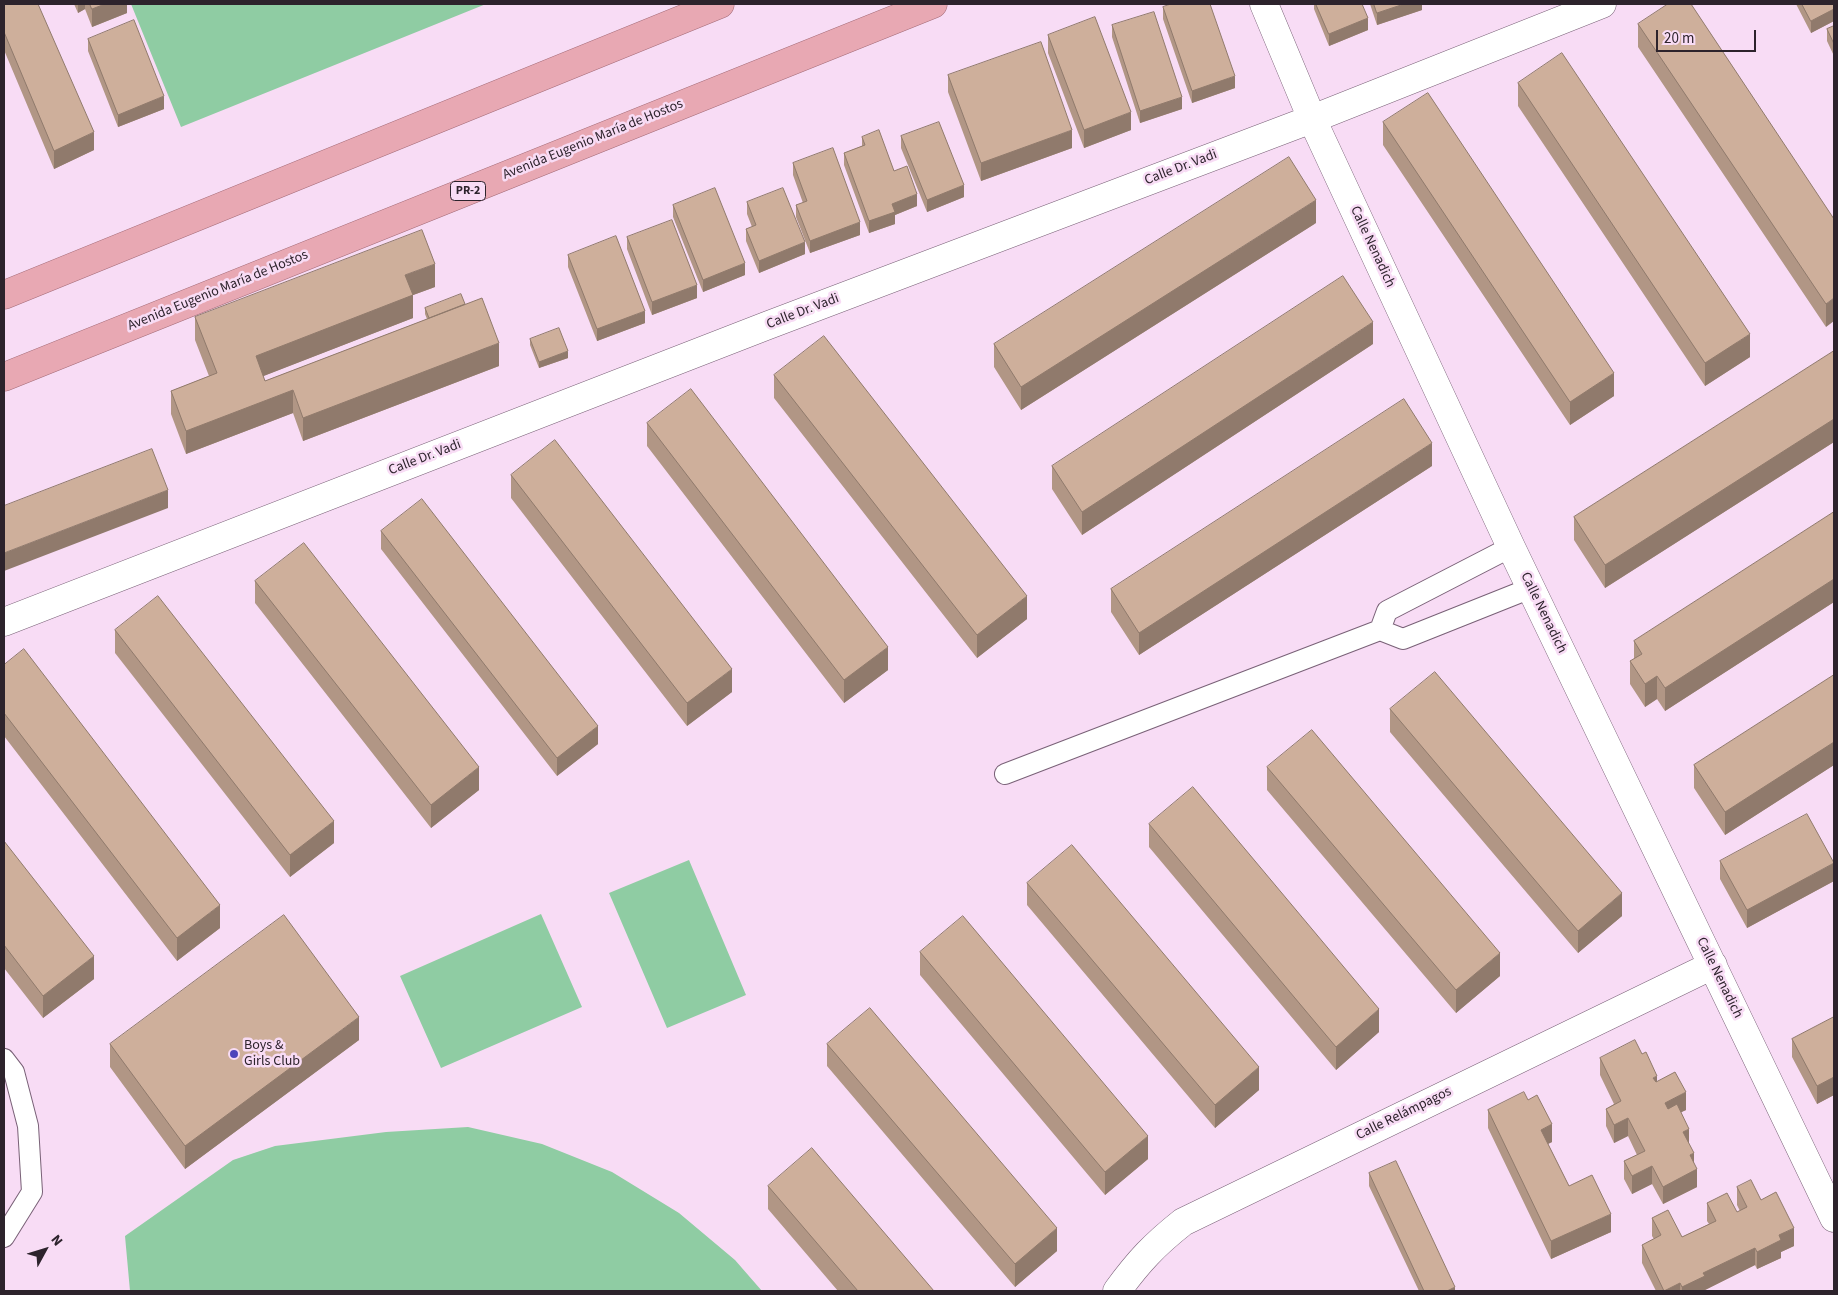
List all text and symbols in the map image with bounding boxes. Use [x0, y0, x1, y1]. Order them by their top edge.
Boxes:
scale bar [1658, 20, 1758, 52]
text: 20 m [1664, 28, 1694, 49]
street label: Avenida Eugenio María de Hostos [500, 96, 686, 184]
street label: Calle Dr. Vadi [1142, 147, 1220, 189]
road number: PR-2 [450, 182, 486, 200]
street label: Calle Nenadich [1346, 204, 1398, 290]
street label: Avenida Eugenio María de Hostos [125, 247, 311, 335]
street label: Calle Dr. Vadi [764, 291, 842, 333]
street label: Calle Dr. Vadi [386, 437, 464, 479]
street label: Calle Nenadich [1516, 570, 1570, 656]
street label: Calle Nenadich [1692, 935, 1746, 1021]
place label: Boys & Girls Club [244, 1038, 300, 1070]
marker: Boys & Girls Club [228, 1048, 240, 1060]
street label: Calle Relámpagos [1354, 1084, 1454, 1144]
north arrow [20, 1225, 70, 1275]
text: N [46, 1231, 67, 1250]

